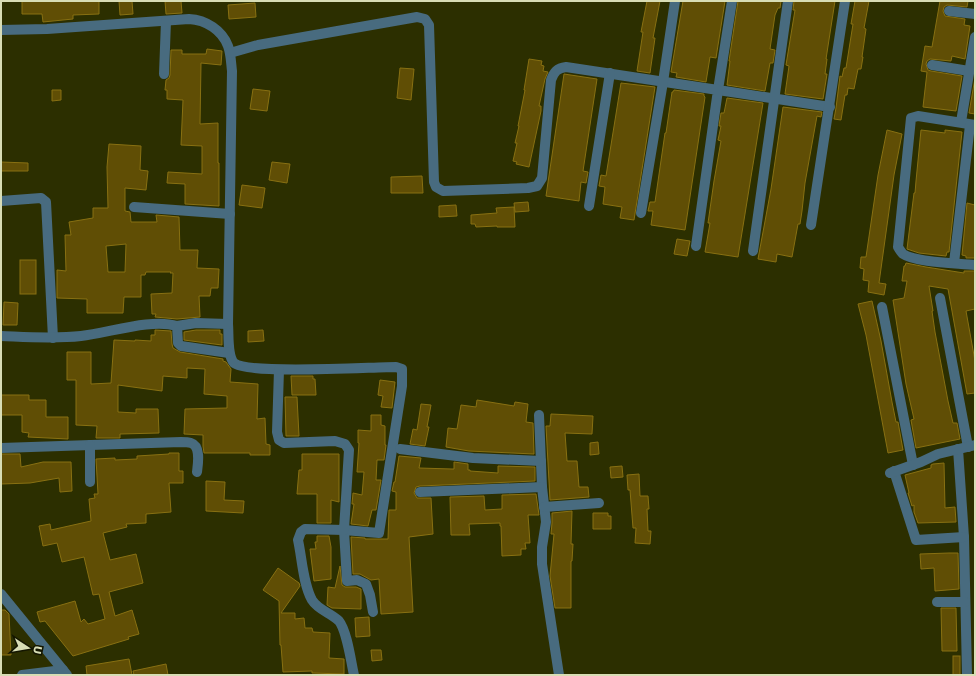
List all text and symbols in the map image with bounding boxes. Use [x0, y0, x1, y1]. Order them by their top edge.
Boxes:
north arrow [8, 628, 48, 668]
text: U [31, 645, 45, 655]

